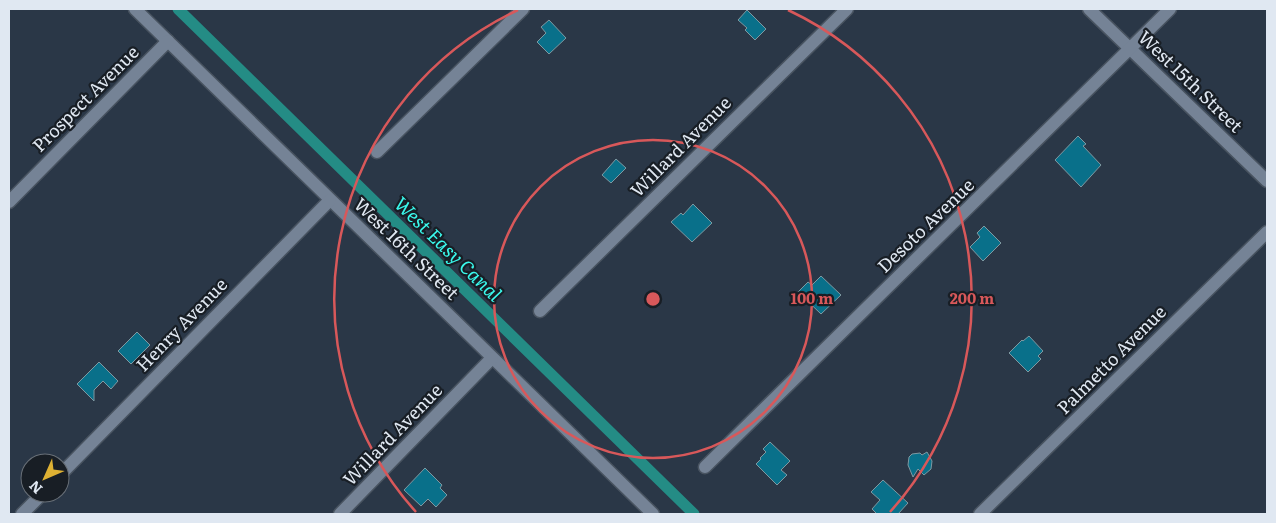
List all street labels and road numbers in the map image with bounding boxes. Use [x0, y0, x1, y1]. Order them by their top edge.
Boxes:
street label: West 15th Street [1132, 24, 1250, 139]
street label: Prospect Avenue [26, 39, 144, 157]
street label: Willard Avenue [623, 89, 737, 203]
street label: Desoto Avenue [870, 172, 980, 278]
street label: West 16th Street [348, 191, 466, 306]
street label: Henry Avenue [129, 271, 233, 377]
street label: Palmetto Avenue [1050, 298, 1172, 420]
street label: Willard Avenue [336, 377, 448, 491]

